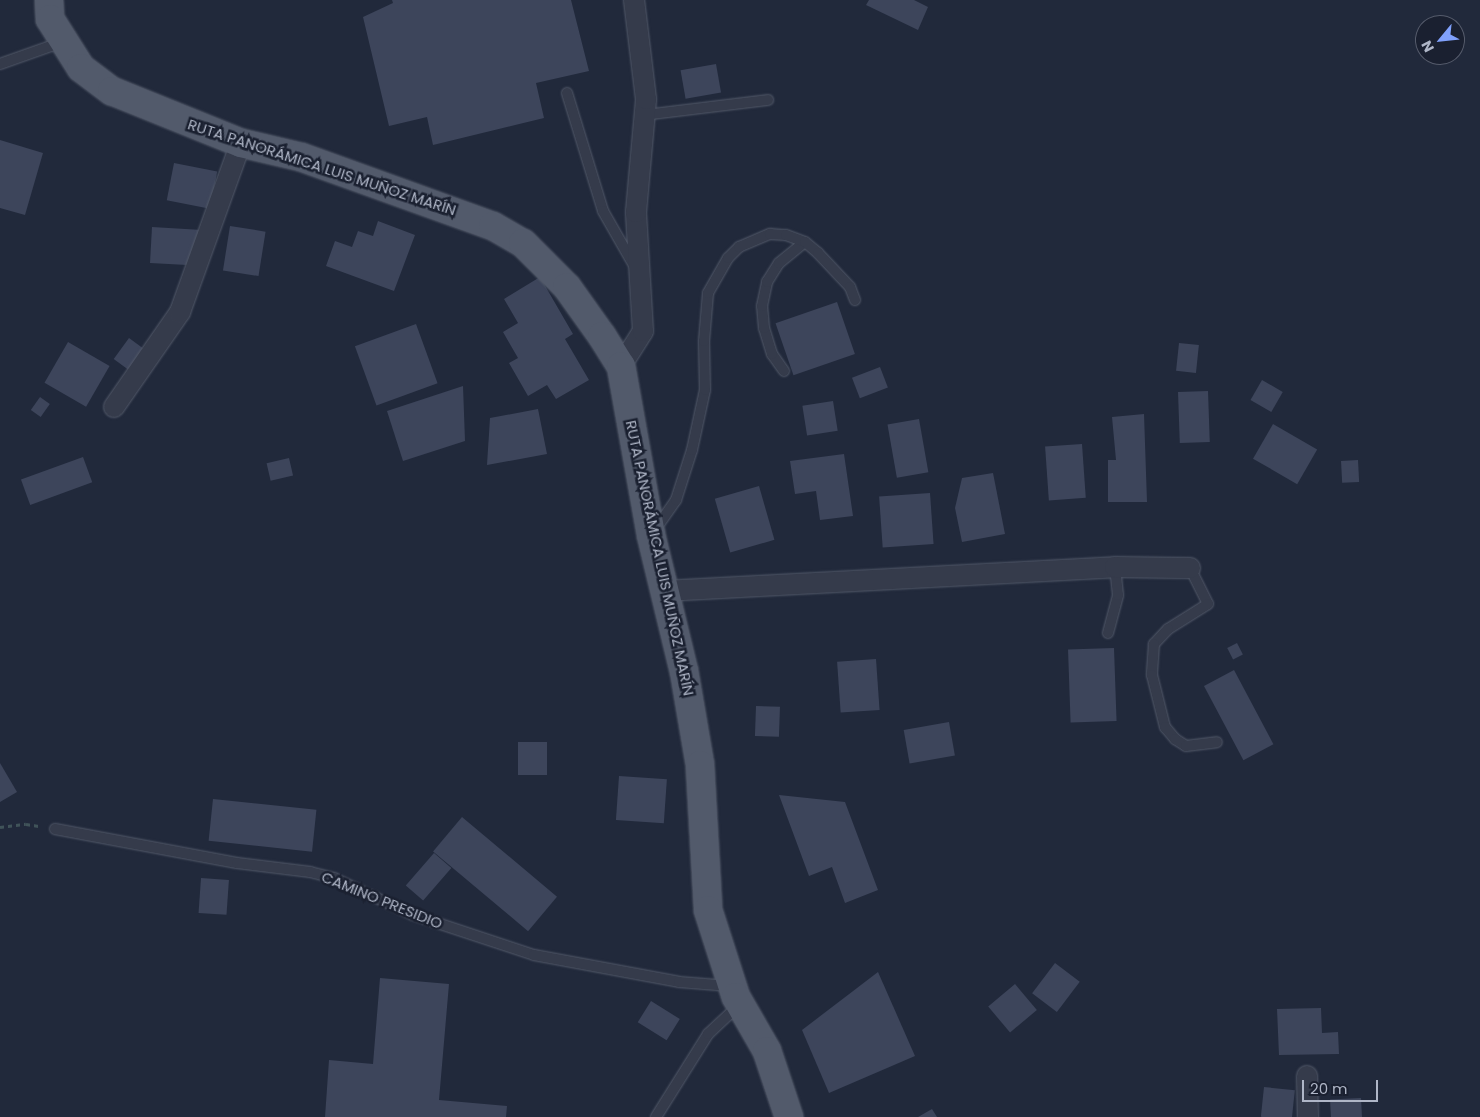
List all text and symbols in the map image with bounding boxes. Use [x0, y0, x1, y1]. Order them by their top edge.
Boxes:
north arrow [1415, 15, 1465, 65]
text: N [1416, 37, 1439, 56]
street label: RUTA PANORÁMICA LUIS MUÑOZ MARÍN [186, 115, 458, 219]
street label: RUTA PANORÁMICA LUIS MUÑOZ MARÍN [622, 419, 698, 697]
street label: CAMINO PRESIDIO [319, 868, 445, 932]
scale bar [1305, 1070, 1381, 1102]
text: 20 m [1310, 1078, 1348, 1099]

